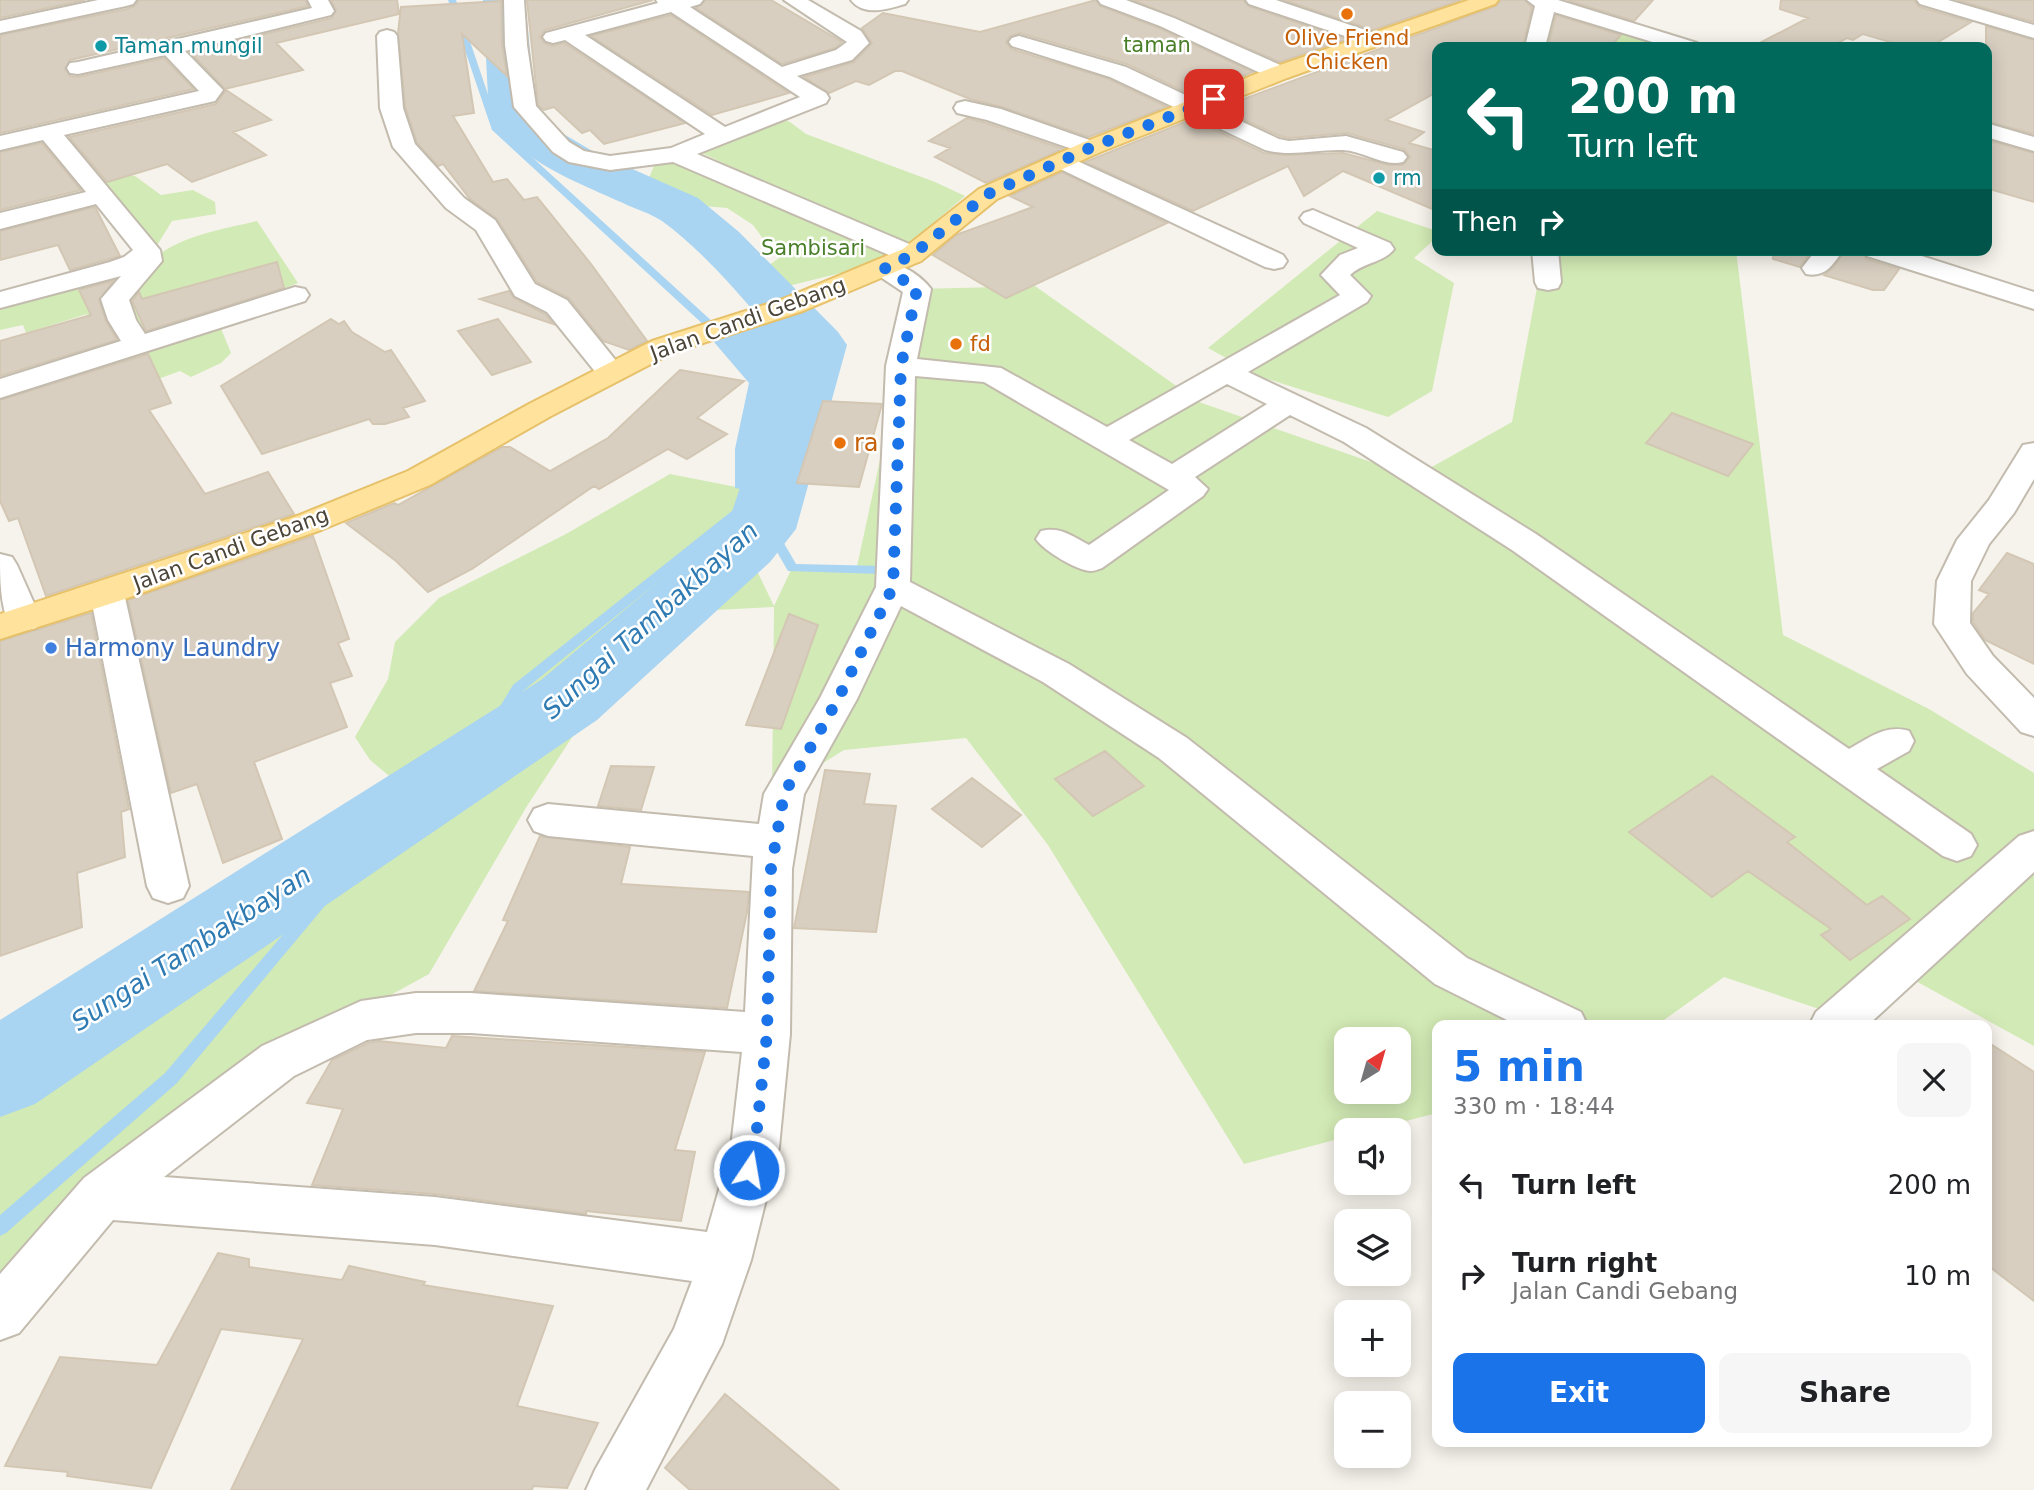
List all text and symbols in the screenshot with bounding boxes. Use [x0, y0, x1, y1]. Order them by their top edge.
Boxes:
marker: Olive Friend Chicken [1339, 6, 1355, 22]
place label: Olive Friend Chicken [1285, 26, 1409, 74]
park label: taman [1123, 33, 1191, 57]
place label: Taman mungil [114, 34, 263, 58]
marker: Taman mungil [93, 38, 109, 54]
text: 200 m [1568, 68, 1738, 125]
pin [1184, 69, 1244, 129]
icon: left [1453, 70, 1544, 161]
icon: arrive [1195, 80, 1233, 118]
text: Turn left [1568, 127, 1698, 165]
place label: rm [1393, 166, 1422, 190]
marker: rm [1371, 170, 1387, 186]
icon: right [1532, 203, 1570, 241]
text: Then [1453, 207, 1518, 237]
park label: Sambisari [761, 236, 865, 260]
street label: Jalan Candi Gebang [645, 272, 849, 366]
place label: fd [970, 332, 991, 356]
marker: fd [948, 336, 964, 352]
place label: ra [854, 429, 879, 457]
marker: ra [832, 435, 848, 451]
street label: Jalan Candi Gebang [128, 502, 332, 596]
water label: Sungai Tambakbayan [536, 515, 764, 725]
place label: Harmony Laundry [65, 634, 280, 662]
marker: Harmony Laundry [43, 640, 59, 656]
water label: Sungai Tambakbayan [66, 859, 316, 1037]
north arrow [1334, 1027, 1410, 1104]
map controls [1334, 1027, 1411, 1468]
text: 5 min [1453, 1042, 1585, 1091]
button: close [1897, 1043, 1971, 1117]
text: 330 m · 18:44 [1453, 1093, 1615, 1119]
button: sound [1334, 1118, 1411, 1195]
position arrow [712, 1133, 786, 1207]
icon: left [1453, 1166, 1491, 1204]
text: Turn left [1512, 1170, 1636, 1200]
text: 200 m [1888, 1170, 1971, 1200]
button: layers [1334, 1209, 1411, 1286]
text: Turn right [1512, 1248, 1657, 1278]
icon: right [1453, 1257, 1491, 1295]
text: 10 m [1904, 1261, 1971, 1291]
text: Jalan Candi Gebang [1512, 1278, 1738, 1304]
button: + [1334, 1300, 1411, 1377]
button: Exit [1453, 1353, 1705, 1433]
button: Share [1719, 1353, 1971, 1433]
button: − [1334, 1391, 1411, 1468]

